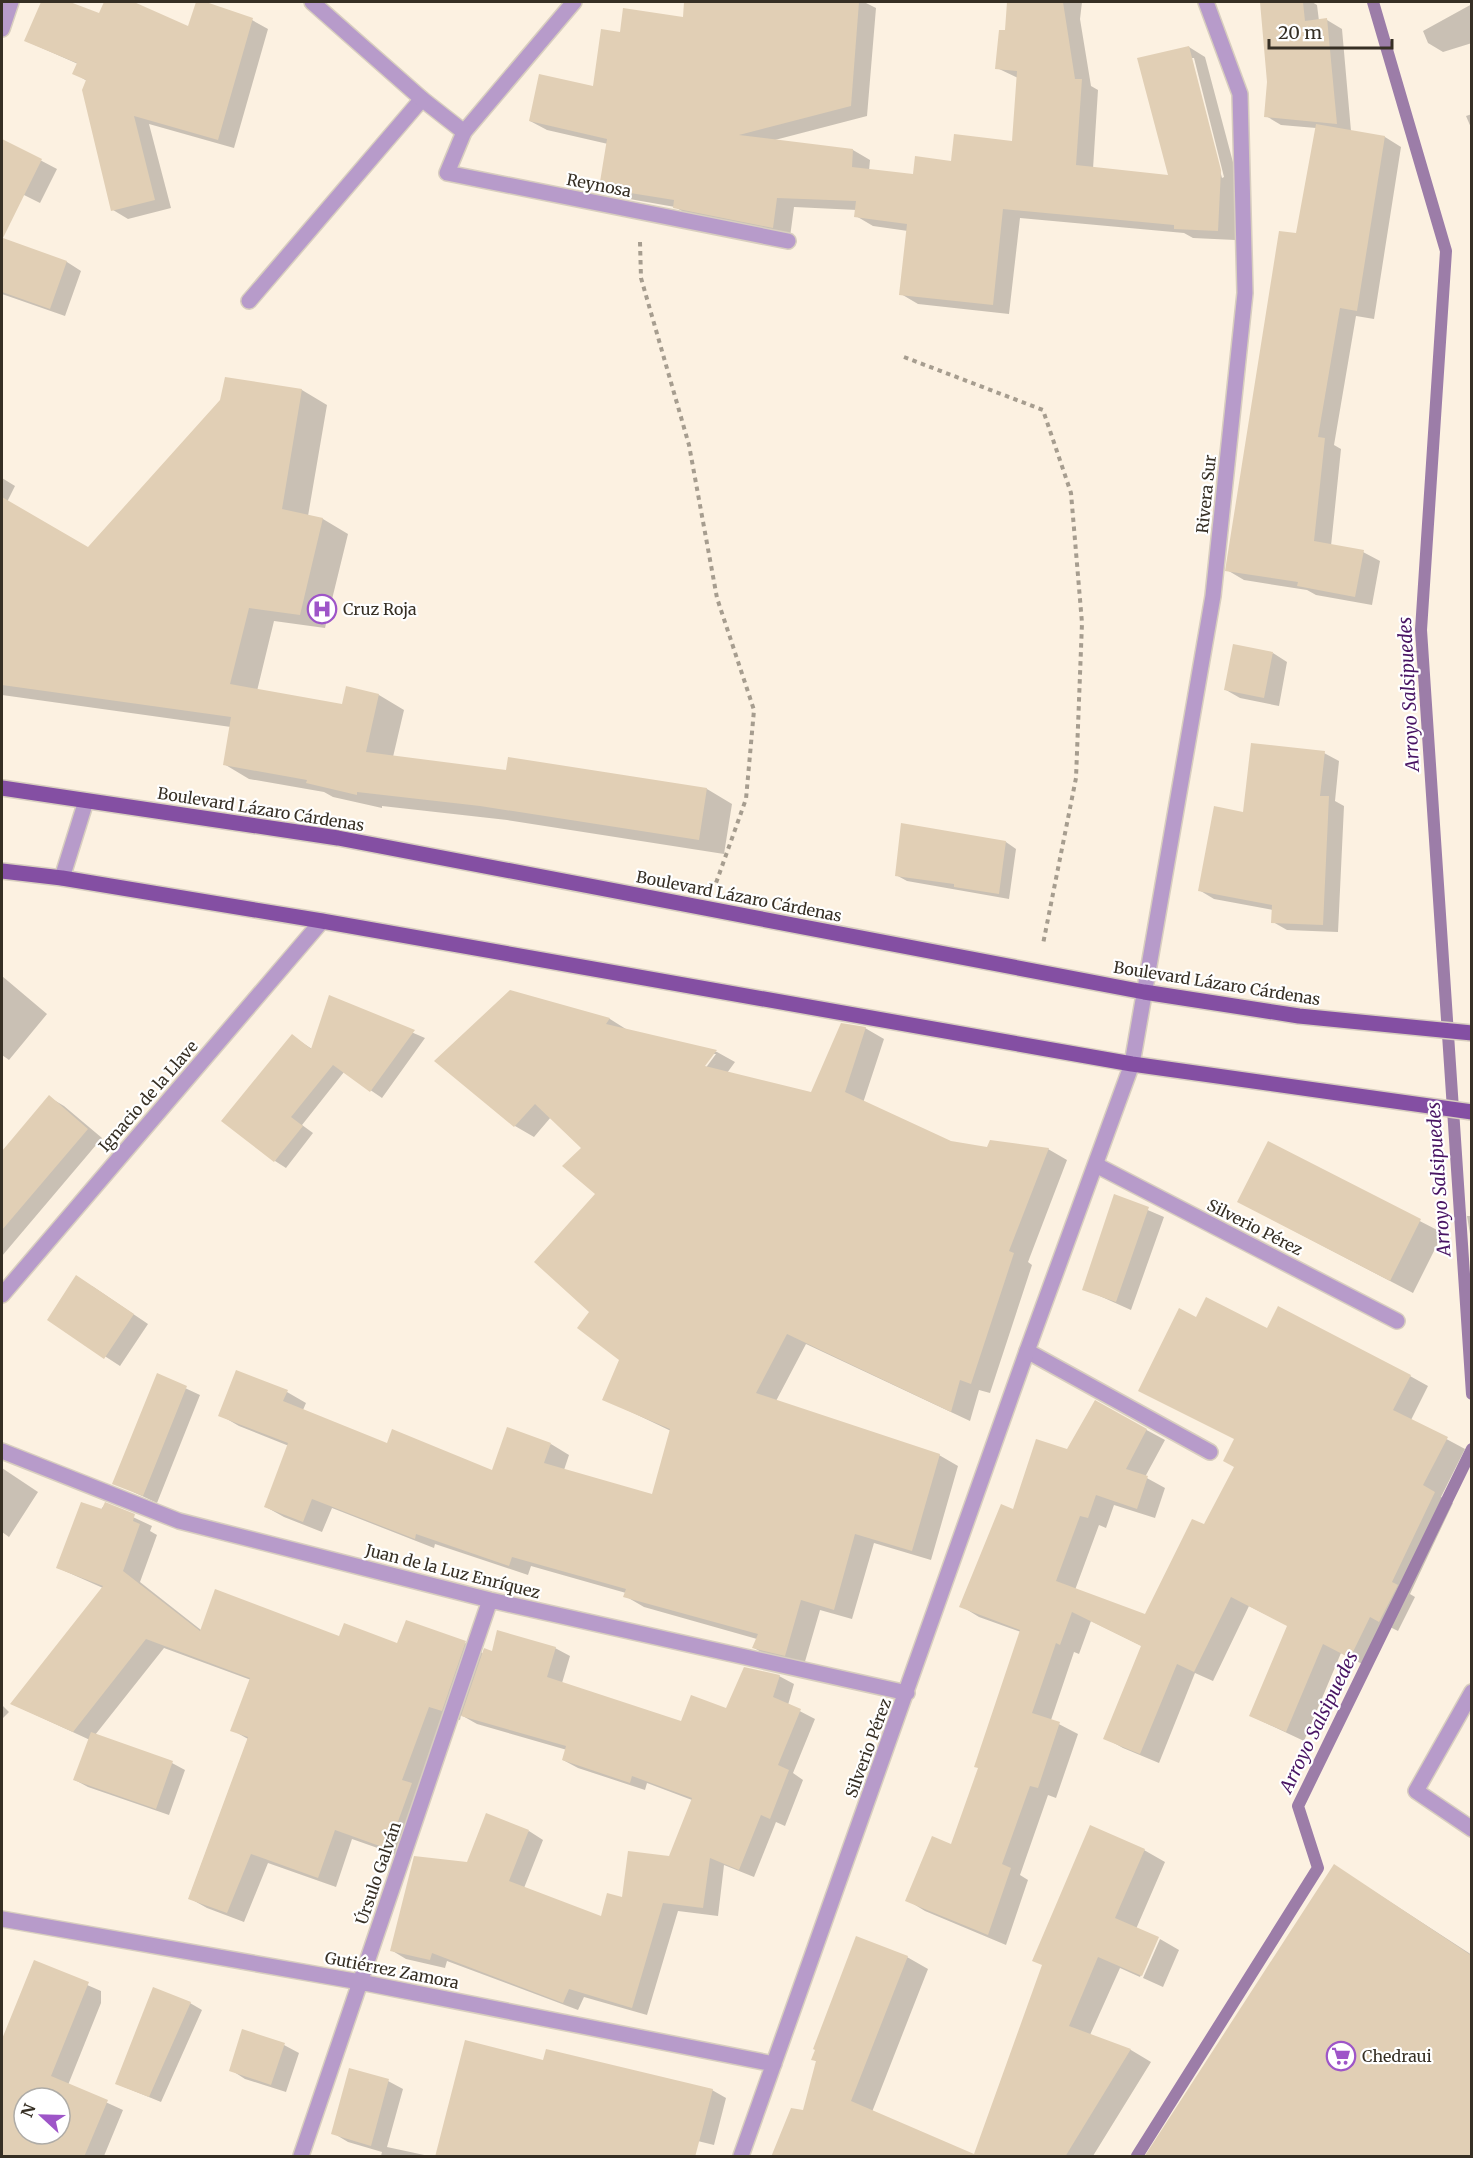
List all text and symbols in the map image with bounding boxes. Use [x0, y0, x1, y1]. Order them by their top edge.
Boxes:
scale bar [1269, 12, 1392, 50]
text: 20 m [1278, 21, 1322, 44]
street label: Reynosa [565, 169, 633, 201]
street label: Rivera Sur [1192, 454, 1220, 534]
hospital icon: Cruz Roja [306, 593, 338, 625]
place label: Cruz Roja [343, 599, 417, 619]
water label: Arroyo Salsipuedes [1393, 616, 1424, 774]
street label: Boulevard Lázaro Cárdenas [156, 783, 366, 835]
street label: Boulevard Lázaro Cárdenas [634, 866, 844, 926]
street label: Boulevard Lázaro Cárdenas [1112, 957, 1322, 1009]
street label: Ignacio de la Llave [94, 1036, 202, 1156]
water label: Arroyo Salsipuedes [1422, 1101, 1456, 1259]
street label: Silverio Pérez [1204, 1194, 1306, 1260]
street label: Juan de la Luz Enríquez [363, 1539, 543, 1602]
water label: Arroyo Salsipuedes [1273, 1647, 1363, 1798]
street label: Silverio Pérez [841, 1695, 895, 1800]
street label: Úrsulo Galván [351, 1819, 405, 1927]
street label: Gutiérrez Zamora [323, 1947, 461, 1993]
supermarket icon: Chedraui [1325, 2040, 1357, 2072]
place label: Chedraui [1362, 2046, 1432, 2066]
north arrow [12, 2086, 72, 2146]
text: N [16, 2100, 40, 2120]

